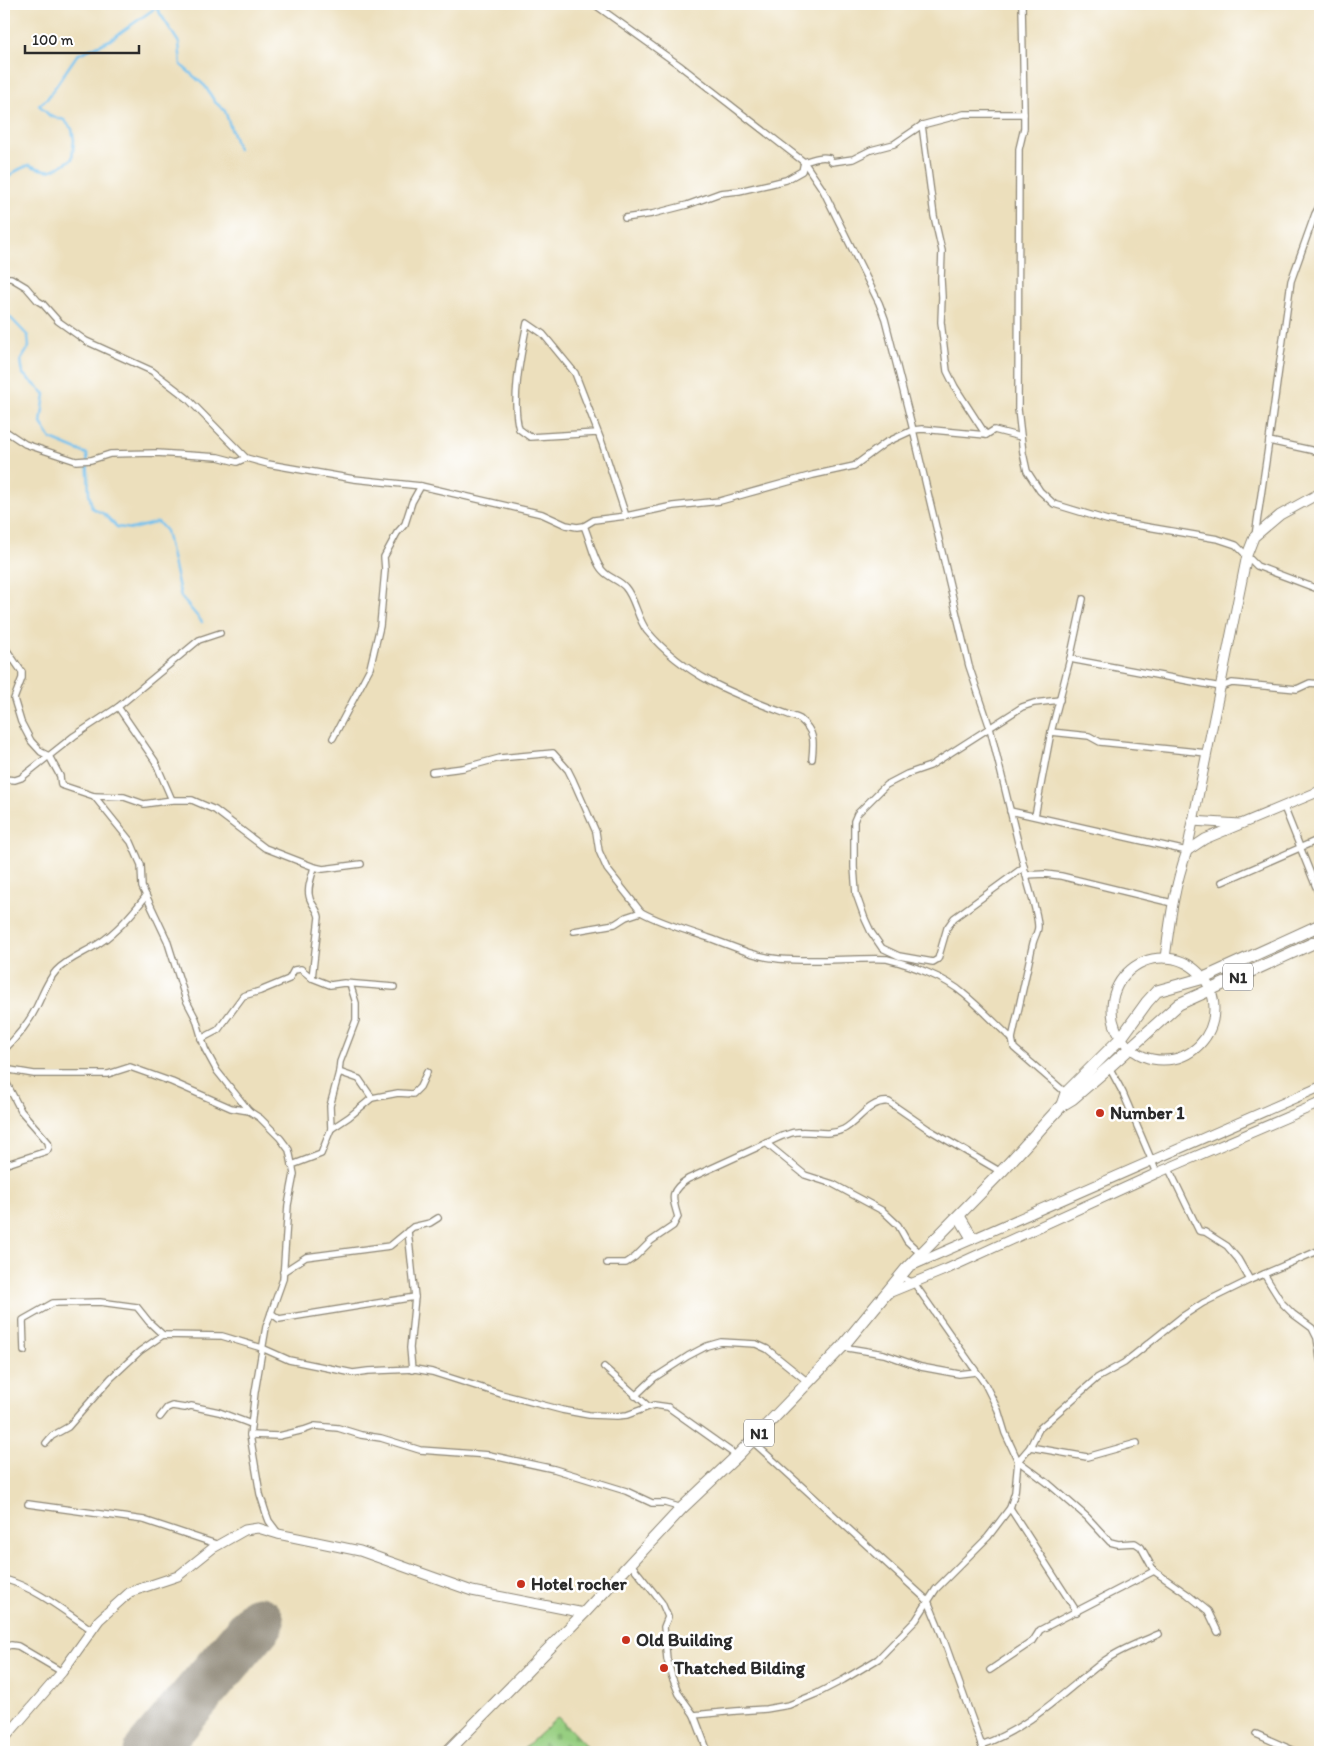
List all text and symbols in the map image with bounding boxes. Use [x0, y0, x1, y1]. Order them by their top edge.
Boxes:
scale bar [25, 22, 139, 54]
text: 100 m [32, 31, 74, 49]
road number: N1 [1223, 964, 1253, 990]
place label: Number 1 [1110, 1102, 1185, 1124]
marker: Number 1 [1094, 1107, 1106, 1119]
road number: N1 [744, 1420, 774, 1446]
place label: Hotel rocher [531, 1573, 628, 1595]
marker: Hotel rocher [515, 1578, 527, 1590]
place label: Old Building [636, 1629, 733, 1651]
marker: Old Building [620, 1634, 632, 1646]
place label: Thatched Bilding [673, 1657, 806, 1679]
marker: Thatched Bilding [658, 1662, 670, 1674]

